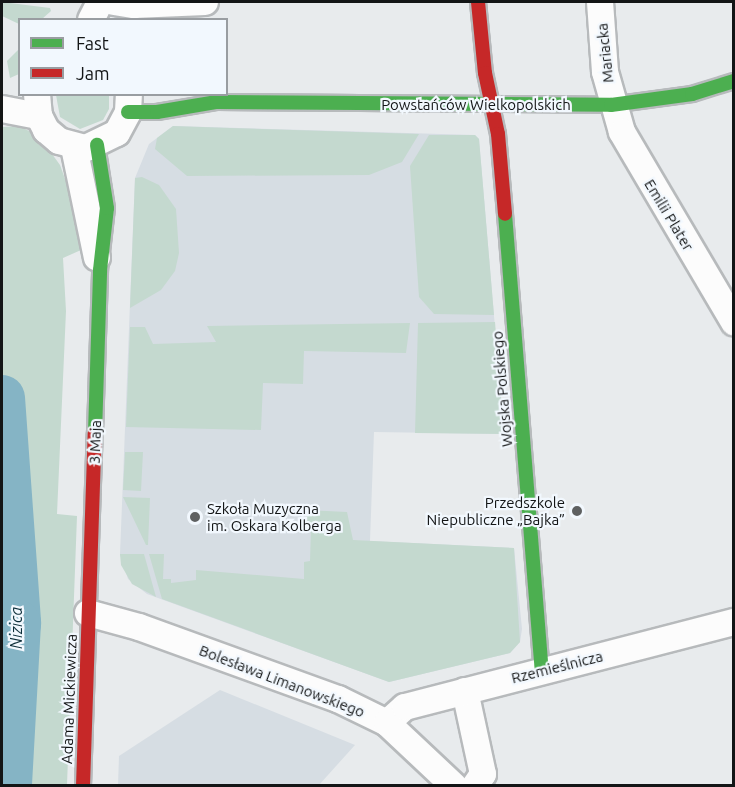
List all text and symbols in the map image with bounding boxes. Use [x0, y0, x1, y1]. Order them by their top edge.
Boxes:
legend [18, 18, 228, 96]
street label: Mariacka [593, 22, 617, 84]
text: Fast [76, 33, 109, 53]
text: Jam [76, 63, 110, 83]
street label: Powstańców Wielkopolskich [381, 96, 571, 114]
street label: Emilii Plater [641, 176, 697, 254]
street label: Wojska Polskiego [488, 330, 516, 448]
street label: 3 Maja [85, 420, 105, 464]
place label: Przedszkole Niepubliczne „Bajka” [427, 493, 565, 528]
place label: Szkoła Muzyczna im. Oskara Kolberga [207, 499, 342, 534]
marker: Przedszkole Niepubliczne „Bajka” [570, 504, 584, 518]
marker: Szkoła Muzyczna im. Oskara Kolberga [188, 510, 202, 524]
water label: Nizica [6, 607, 26, 649]
street label: Adama Mickiewicza [58, 634, 80, 764]
street label: Bolesława Limanowskiego [197, 641, 367, 721]
street label: Rzemieślnicza [509, 647, 605, 687]

